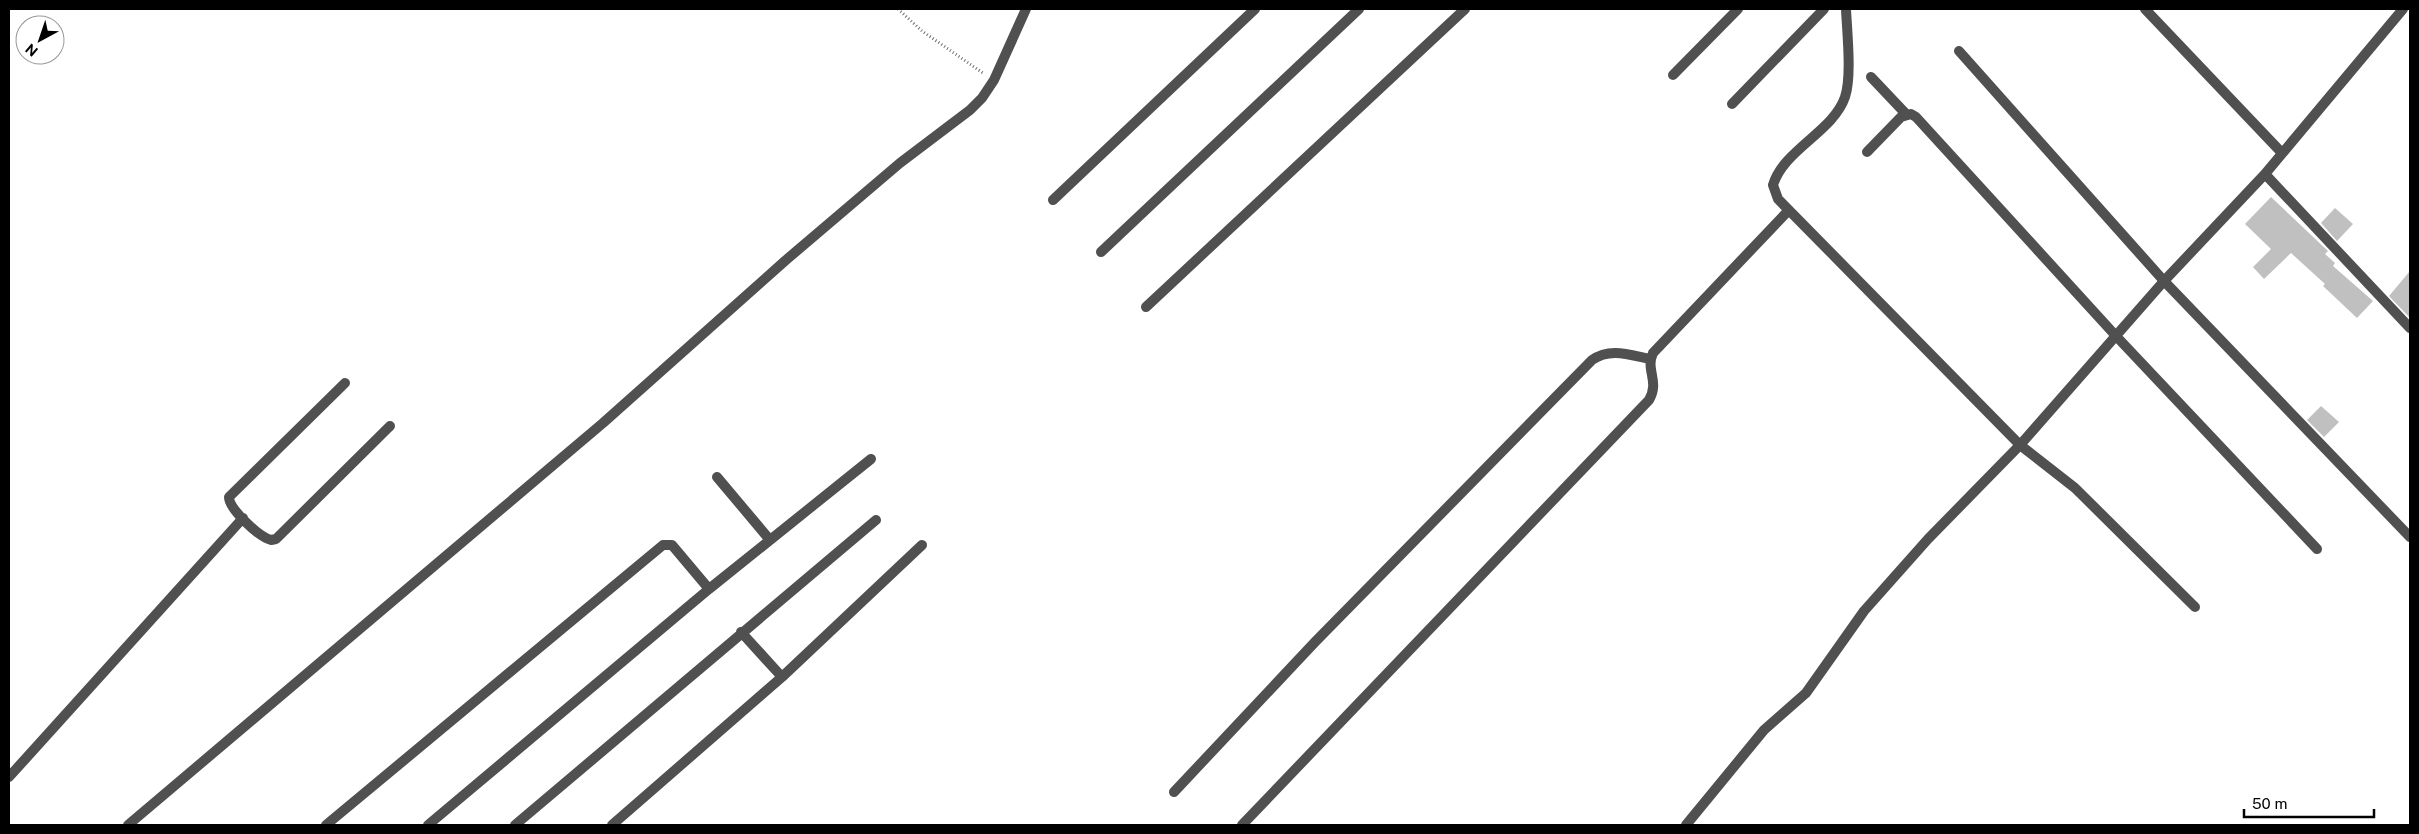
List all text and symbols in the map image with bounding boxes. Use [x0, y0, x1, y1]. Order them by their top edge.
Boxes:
north arrow [15, 15, 65, 65]
text: N [22, 40, 41, 60]
scale bar [2244, 786, 2374, 818]
text: 50 m [2252, 795, 2287, 812]

